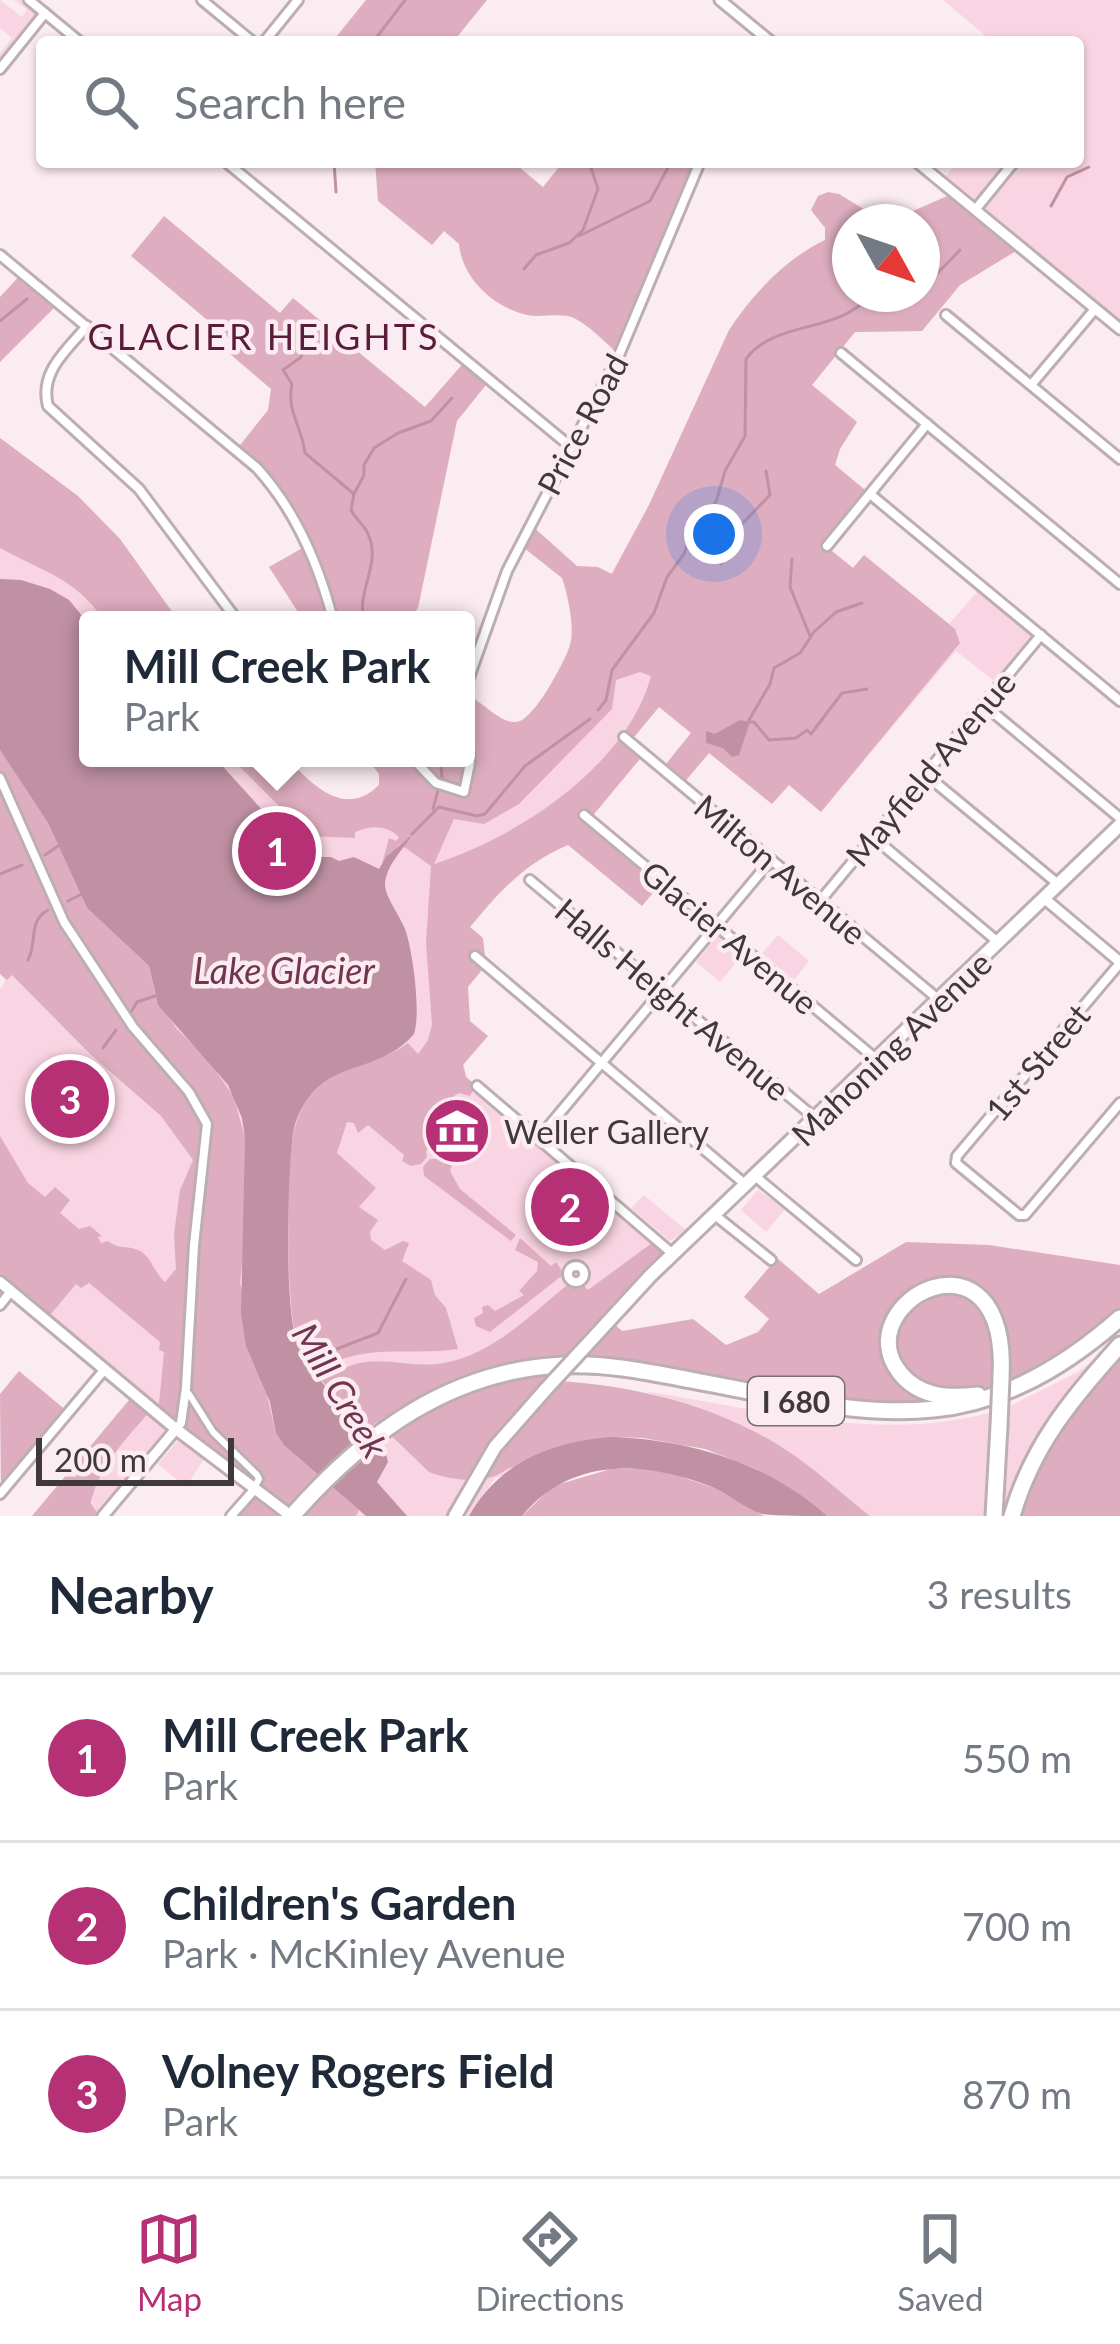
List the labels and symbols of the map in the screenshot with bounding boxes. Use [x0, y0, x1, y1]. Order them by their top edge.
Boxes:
north arrow [832, 204, 940, 312]
district label: GLACIER HEIGHTS [88, 314, 441, 358]
street label: Price Road [528, 347, 636, 501]
your location [684, 504, 744, 564]
street label: Mayfield Avenue [837, 662, 1023, 874]
street label: Milton Avenue [687, 786, 875, 952]
pin: 1 [238, 806, 316, 896]
street label: Glacier Avenue [634, 852, 826, 1022]
street label: Halls Height Avenue [548, 889, 798, 1109]
street label: Mahoning Avenue [783, 943, 999, 1153]
water label: Lake Glacier [193, 948, 375, 992]
street label: 1st Street [976, 995, 1098, 1129]
pin: 3 [31, 1054, 109, 1144]
museum icon: Weller Gallery [422, 1096, 492, 1166]
place label: Weller Gallery [504, 1111, 709, 1151]
pin: 2 [531, 1162, 609, 1252]
water label: Mill Creek [284, 1315, 399, 1466]
road number: I 680 [748, 1377, 844, 1425]
scale bar [36, 1432, 234, 1485]

